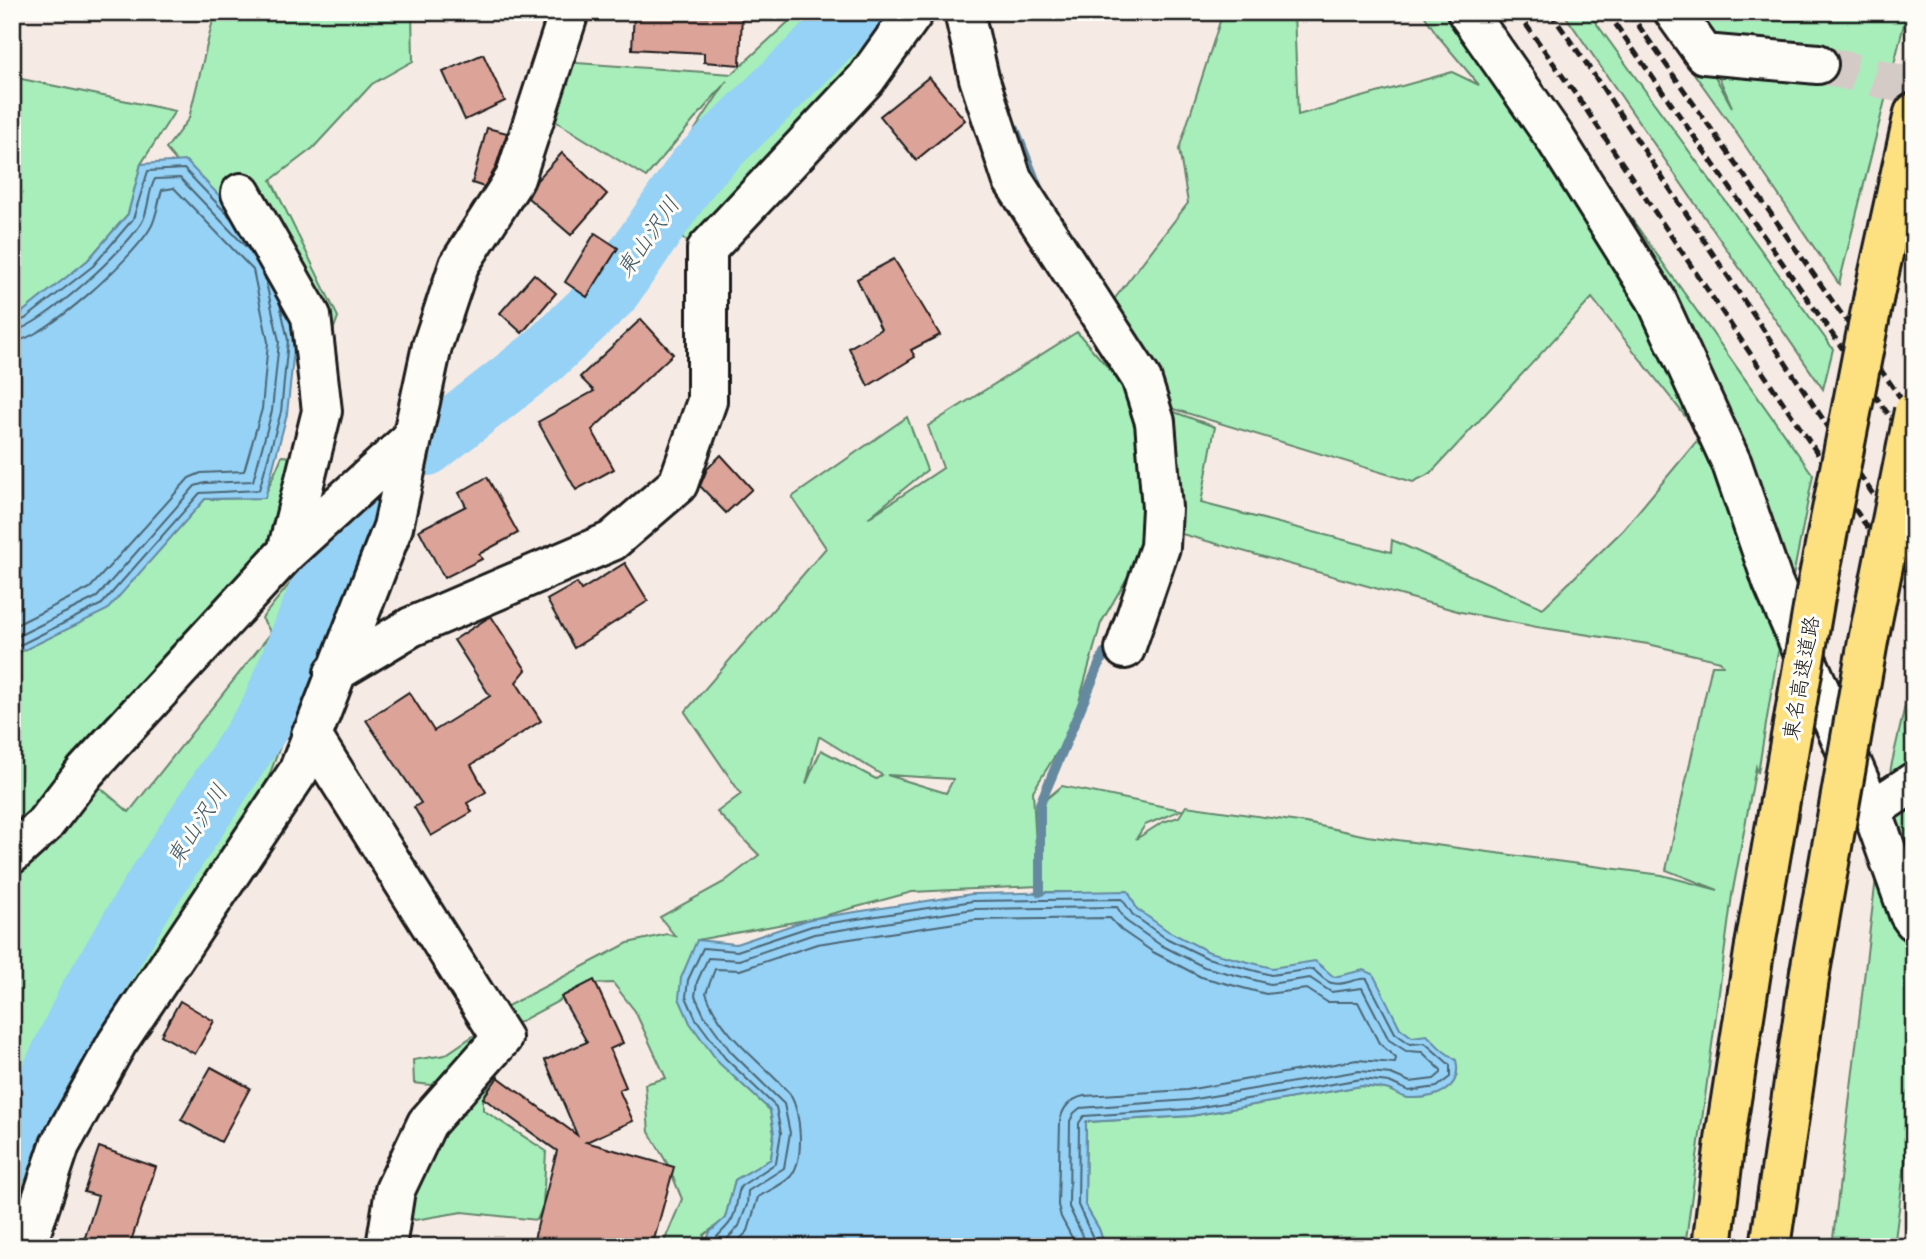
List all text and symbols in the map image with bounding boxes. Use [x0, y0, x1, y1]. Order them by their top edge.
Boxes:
water label: 東山沢川 [611, 192, 685, 282]
street label: 東名高速道路 [1778, 614, 1824, 742]
water label: 東山沢川 [161, 779, 233, 871]

